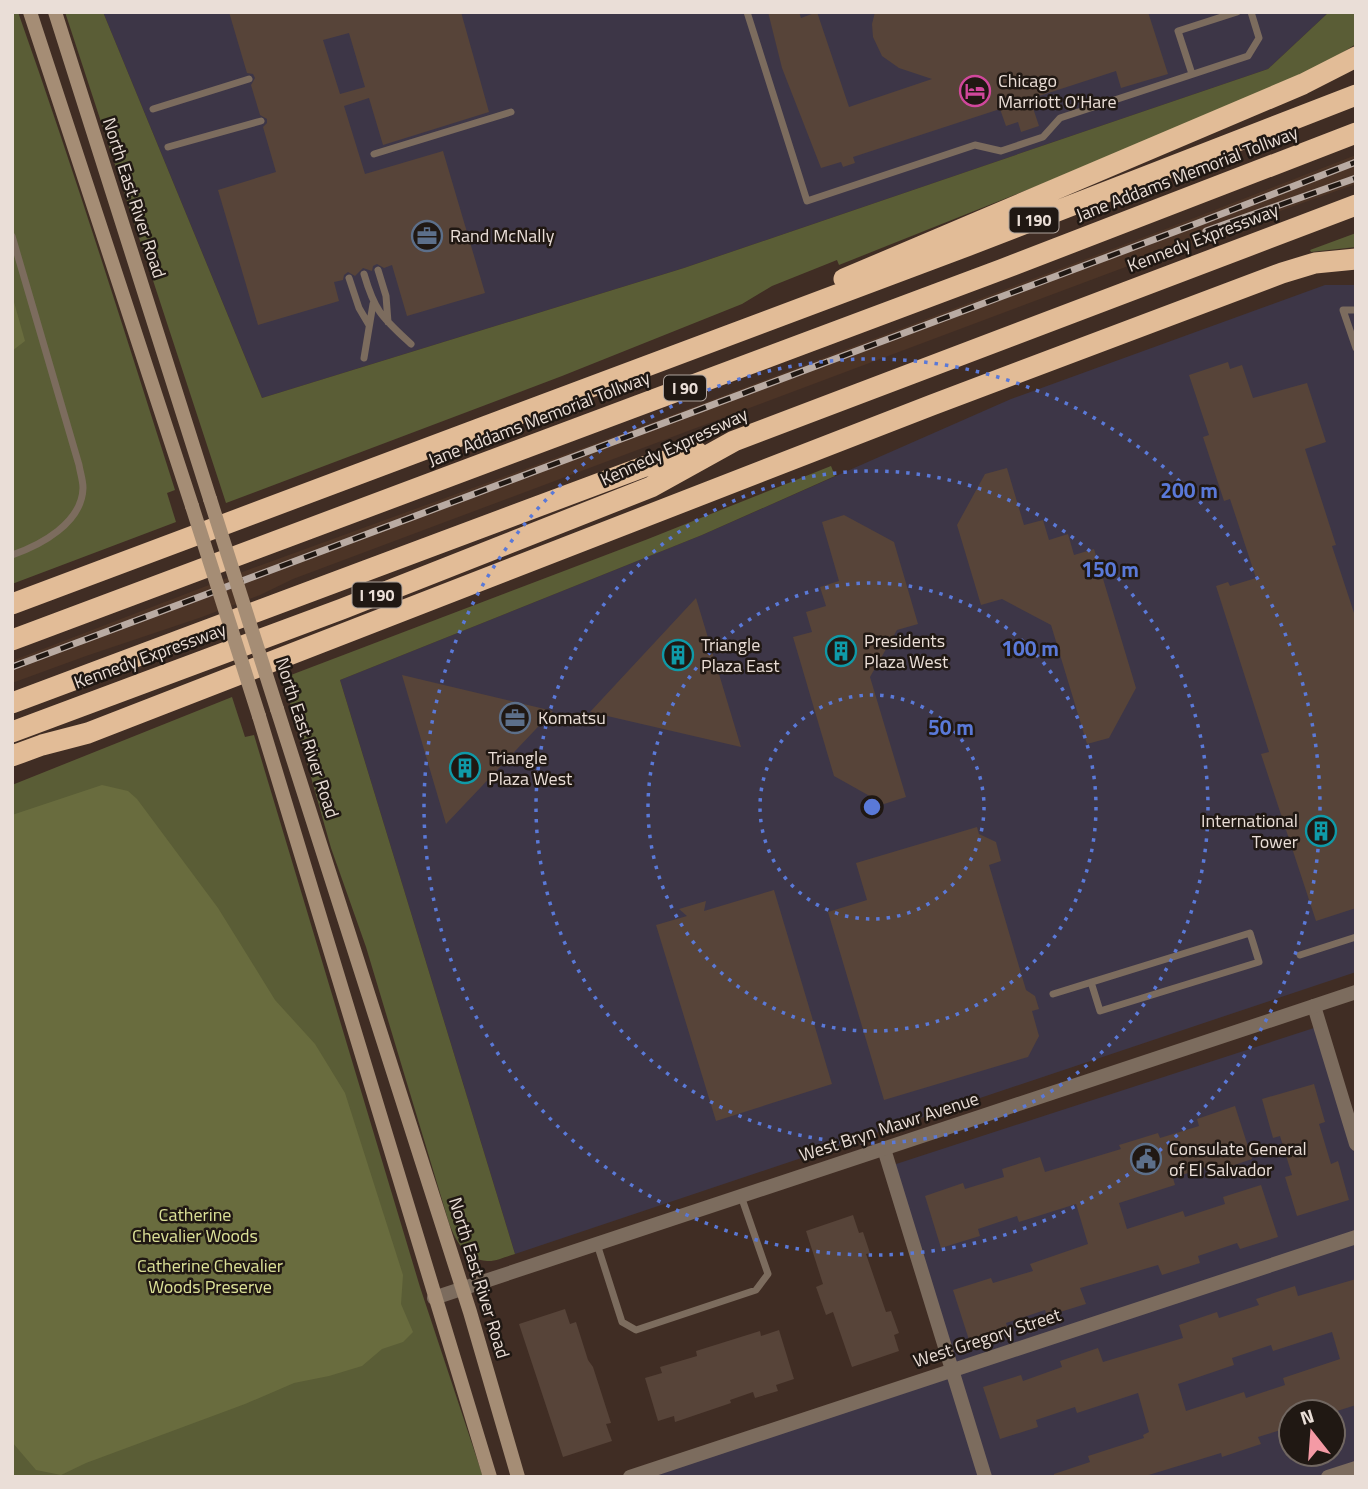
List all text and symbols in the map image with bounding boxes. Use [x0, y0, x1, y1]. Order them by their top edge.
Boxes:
place label: Chicago Marriott O'Hare [998, 67, 1117, 115]
hotel icon: Chicago Marriott O'Hare [958, 74, 992, 108]
street label: North East River Road [96, 114, 173, 282]
street label: Jane Addams Memorial Tollway [1072, 119, 1302, 228]
street label: Kennedy Expressway [1123, 196, 1283, 279]
road number: I 190 [1010, 208, 1058, 232]
office icon: Rand McNally [410, 219, 444, 253]
place label: Rand McNally [450, 222, 555, 249]
street label: Jane Addams Memorial Tollway [424, 364, 654, 473]
road number: I 90 [664, 376, 706, 400]
street label: Kennedy Expressway [595, 400, 752, 493]
text: 200 m [1160, 474, 1218, 506]
text: 150 m [1081, 553, 1139, 585]
road number: I 190 [352, 582, 402, 608]
street label: Kennedy Expressway [70, 615, 230, 696]
place label: Presidents Plaza West [864, 627, 949, 675]
place label: Triangle Plaza East [701, 631, 780, 679]
text: 100 m [1001, 632, 1059, 664]
building icon: Presidents Plaza West [824, 634, 858, 668]
building icon: Triangle Plaza East [661, 638, 695, 672]
street label: North East River Road [269, 654, 346, 822]
office icon: Komatsu [498, 701, 532, 735]
place label: Komatsu [538, 704, 606, 731]
text: 50 m [928, 711, 974, 743]
place label: Triangle Plaza West [488, 744, 573, 792]
building icon: Triangle Plaza West [448, 751, 482, 785]
centre of rings [860, 795, 884, 819]
place label: International Tower [1201, 807, 1298, 855]
building icon: International Tower [1304, 814, 1338, 848]
street label: West Bryn Mawr Avenue [796, 1085, 982, 1168]
place label: Consulate General of El Salvador [1169, 1135, 1307, 1183]
public building icon: Consulate General of El Salvador [1129, 1142, 1163, 1176]
street label: North East River Road [442, 1194, 517, 1362]
park label: Catherine Chevalier Woods [132, 1201, 258, 1249]
park label: Catherine Chevalier Woods Preserve [137, 1252, 283, 1300]
street label: West Gregory Street [910, 1301, 1065, 1374]
north arrow [1277, 1398, 1347, 1468]
text: N [1296, 1400, 1317, 1432]

